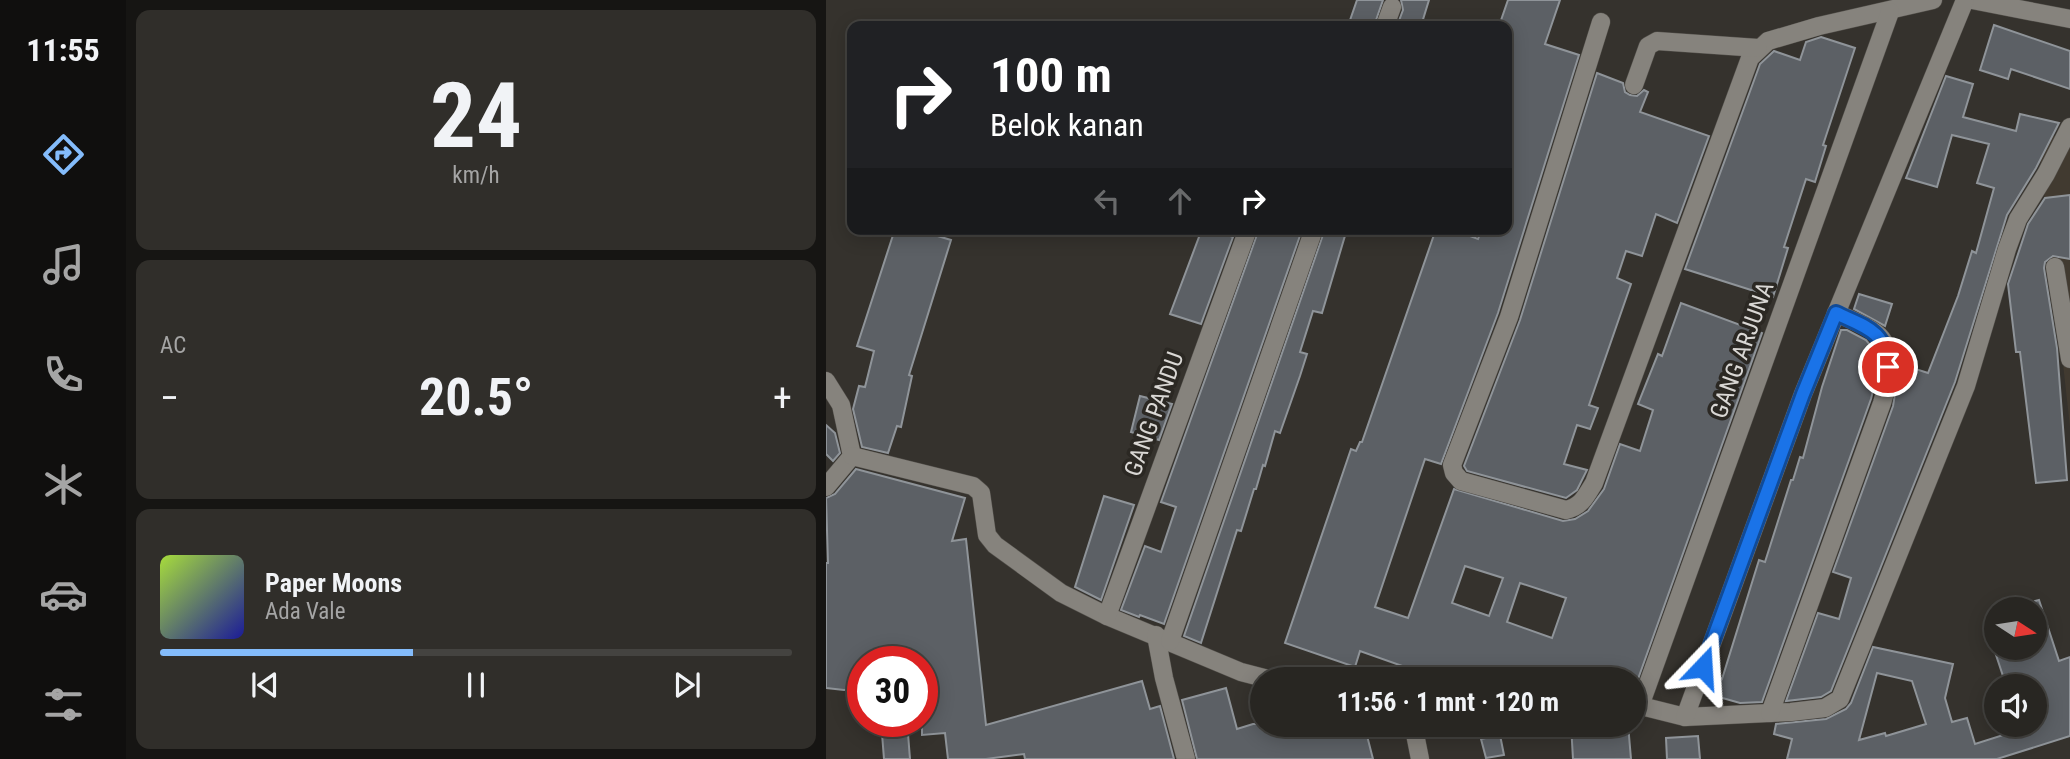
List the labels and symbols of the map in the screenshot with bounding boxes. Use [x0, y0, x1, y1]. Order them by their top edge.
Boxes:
street label: GANG ARJUNA [1704, 278, 1780, 422]
pin [1858, 337, 1918, 397]
street label: GANG PANDU [1119, 348, 1189, 480]
north arrow [1984, 597, 2048, 660]
position arrow [1666, 630, 1740, 704]
speed limit sign: 30 [847, 646, 938, 737]

